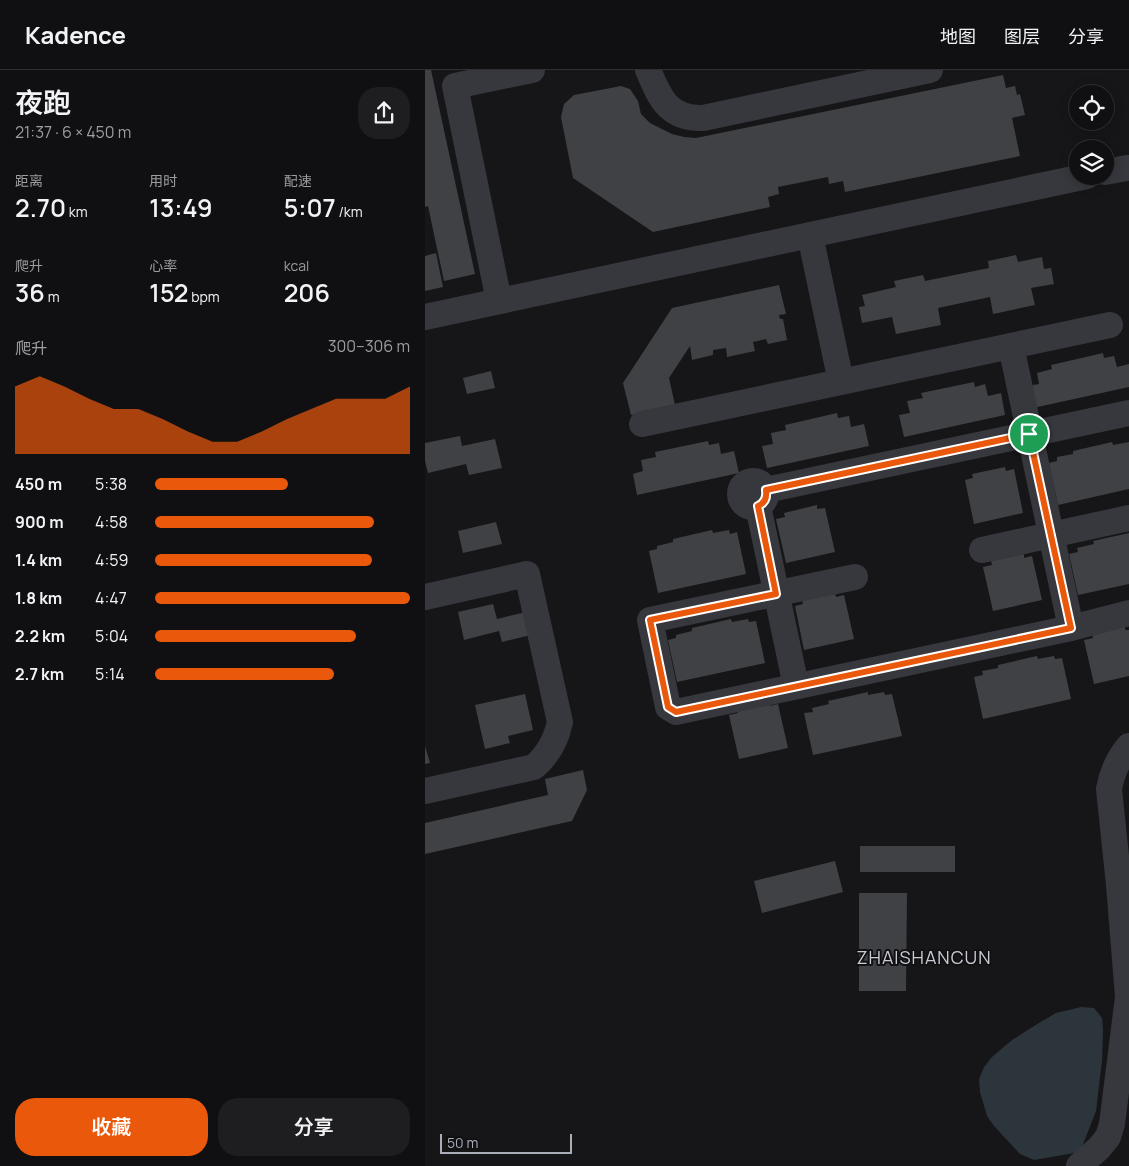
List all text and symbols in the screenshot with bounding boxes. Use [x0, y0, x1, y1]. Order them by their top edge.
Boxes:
text: Kadence [25, 18, 126, 51]
text: 地图 [940, 24, 976, 48]
text: 图层 [1004, 24, 1040, 48]
text: 分享 [1068, 24, 1104, 48]
text: 夜跑 [15, 83, 71, 121]
map controls [1069, 85, 1114, 185]
button: locate [1069, 85, 1114, 130]
button: share [358, 87, 410, 139]
text: 21:37 · 6 × 450 m [15, 121, 131, 143]
button: layers [1069, 140, 1114, 185]
text: 距离 [15, 171, 43, 190]
text: 用时 [149, 171, 177, 190]
text: 配速 [284, 171, 312, 190]
text: 2.70 [15, 190, 66, 225]
text: 13:49 [149, 190, 212, 225]
text: 5:07 [284, 190, 336, 225]
text: km [66, 202, 88, 221]
text: /km [336, 202, 363, 221]
text: 爬升 [15, 256, 43, 275]
text: 心率 [149, 256, 177, 275]
text: kcal [284, 256, 309, 275]
text: 36 [15, 275, 45, 310]
text: 152 [149, 275, 188, 310]
text: 206 [284, 275, 330, 310]
text: m [45, 287, 60, 306]
text: bpm [188, 287, 220, 306]
text: 300–306 m [328, 335, 410, 357]
text: 爬升 [15, 337, 47, 359]
pin [1008, 413, 1050, 455]
icon: arrive [1015, 420, 1043, 448]
text: 450 m [15, 473, 62, 495]
text: 5:38 [95, 473, 127, 495]
text: 900 m [15, 511, 64, 533]
text: 4:58 [95, 511, 128, 533]
text: 1.4 km [15, 549, 62, 571]
text: 4:59 [95, 549, 128, 571]
text: 1.8 km [15, 587, 62, 609]
text: 4:47 [95, 587, 127, 609]
text: 2.2 km [15, 625, 65, 647]
text: 5:04 [95, 625, 128, 647]
text: 2.7 km [15, 663, 64, 685]
text: 5:14 [95, 663, 125, 685]
district label: ZHAISHANCUN [857, 945, 991, 969]
button: 收藏 [15, 1098, 208, 1156]
button: 分享 [218, 1098, 410, 1156]
scale bar [440, 1131, 573, 1154]
text: 50 m [447, 1133, 478, 1152]

